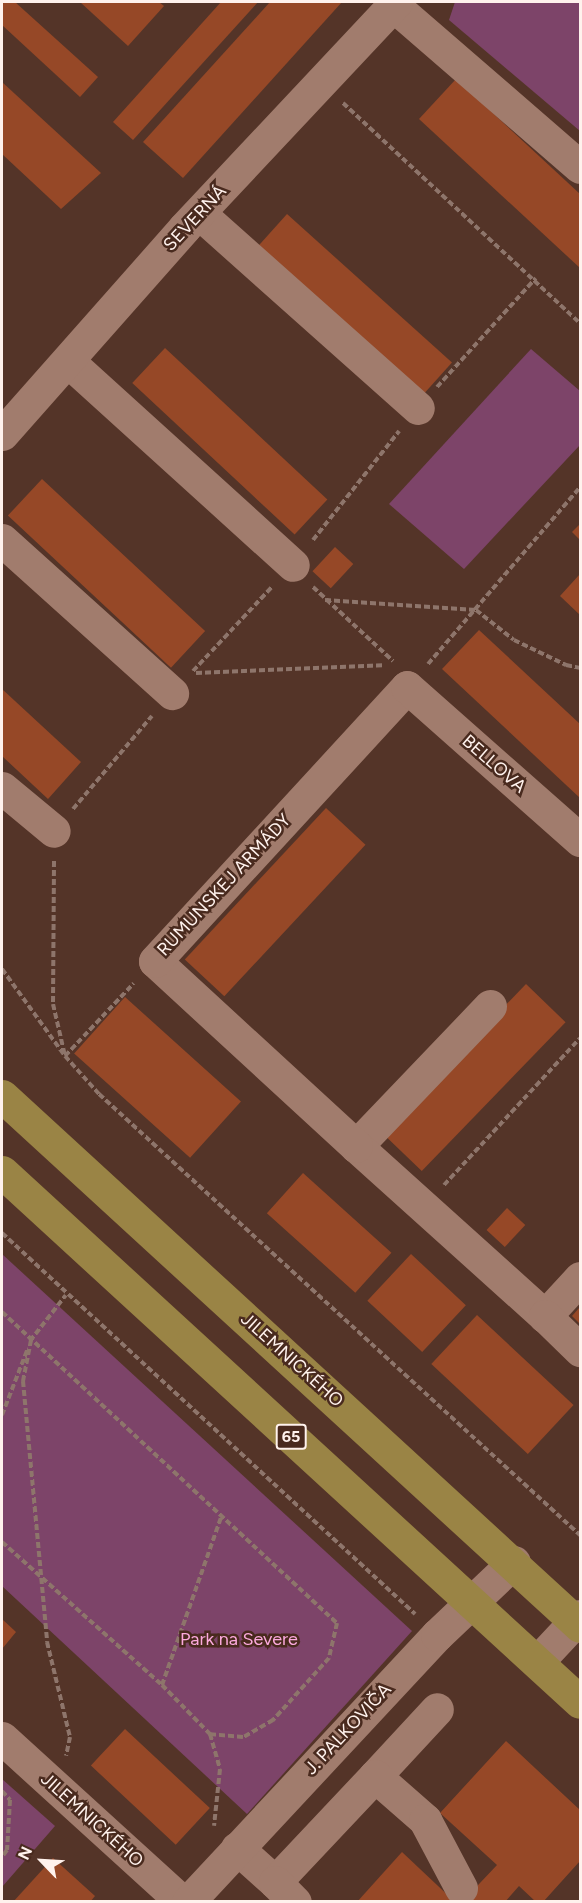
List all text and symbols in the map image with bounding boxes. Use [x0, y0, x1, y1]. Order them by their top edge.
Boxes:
street label: SEVERNÁ [159, 181, 231, 255]
street label: BELLOVA [458, 730, 530, 798]
street label: RUMUNSKEJ ARMÁDY [153, 810, 295, 960]
street label: JILEMNICKÉHO [236, 1308, 348, 1412]
road number: 65 [274, 1424, 308, 1450]
park label: Park na Severe [180, 1628, 298, 1650]
street label: J. PALKOVIČA [300, 1679, 396, 1779]
street label: JILEMNICKÉHO [36, 1768, 148, 1872]
north arrow [12, 1831, 72, 1891]
text: N [14, 1844, 36, 1863]

